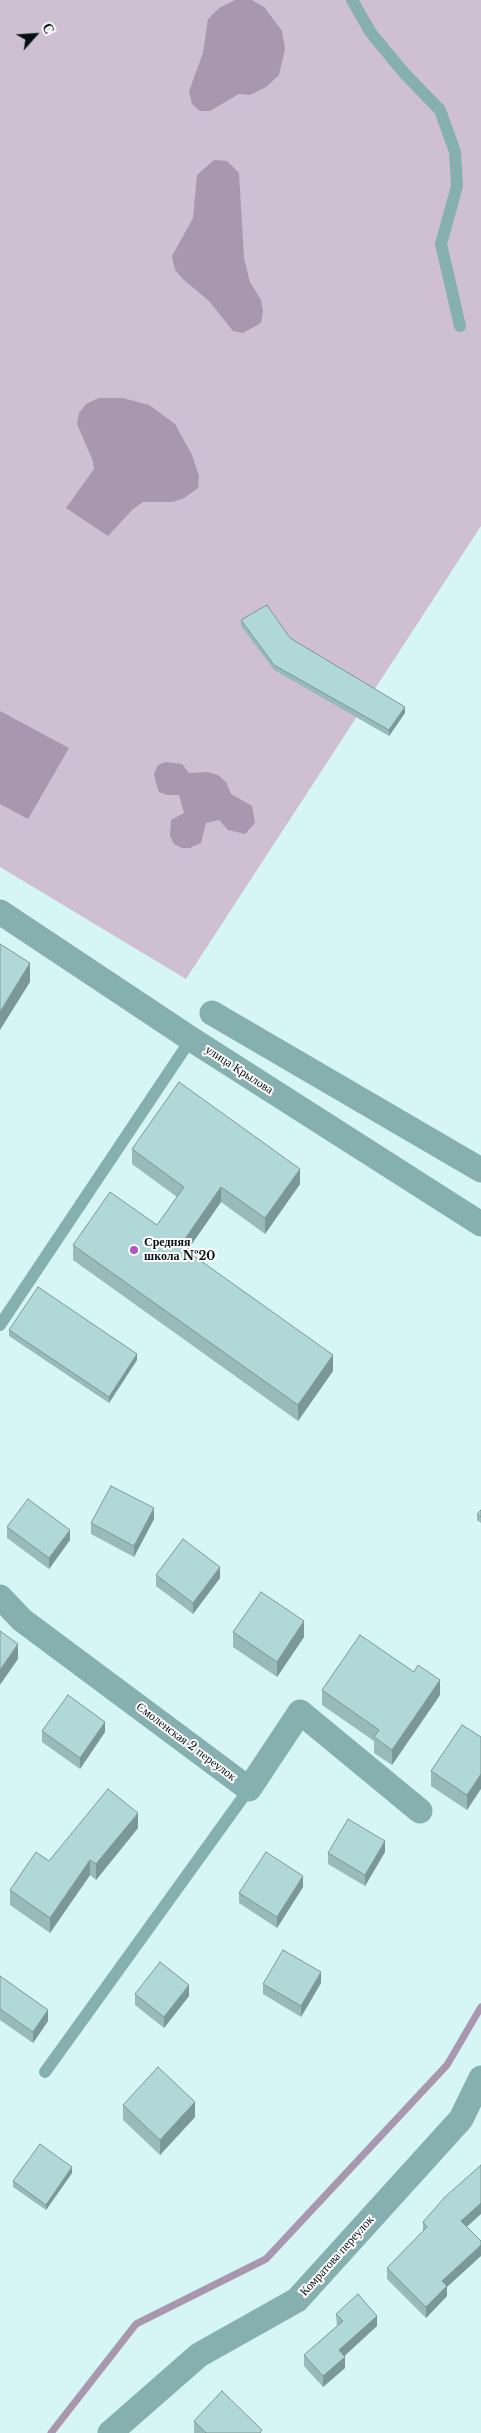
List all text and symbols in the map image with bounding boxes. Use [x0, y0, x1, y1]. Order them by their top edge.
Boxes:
north arrow [10, 10, 60, 60]
text: С [38, 20, 59, 37]
street label: улица Крылова [202, 1043, 276, 1097]
place label: Средняя школа №20 [144, 1236, 215, 1264]
marker: Средняя школа №20 [128, 1244, 140, 1256]
street label: Смоленская 2 переулок [133, 1700, 239, 1784]
street label: Комратова переулок [297, 2213, 377, 2299]

